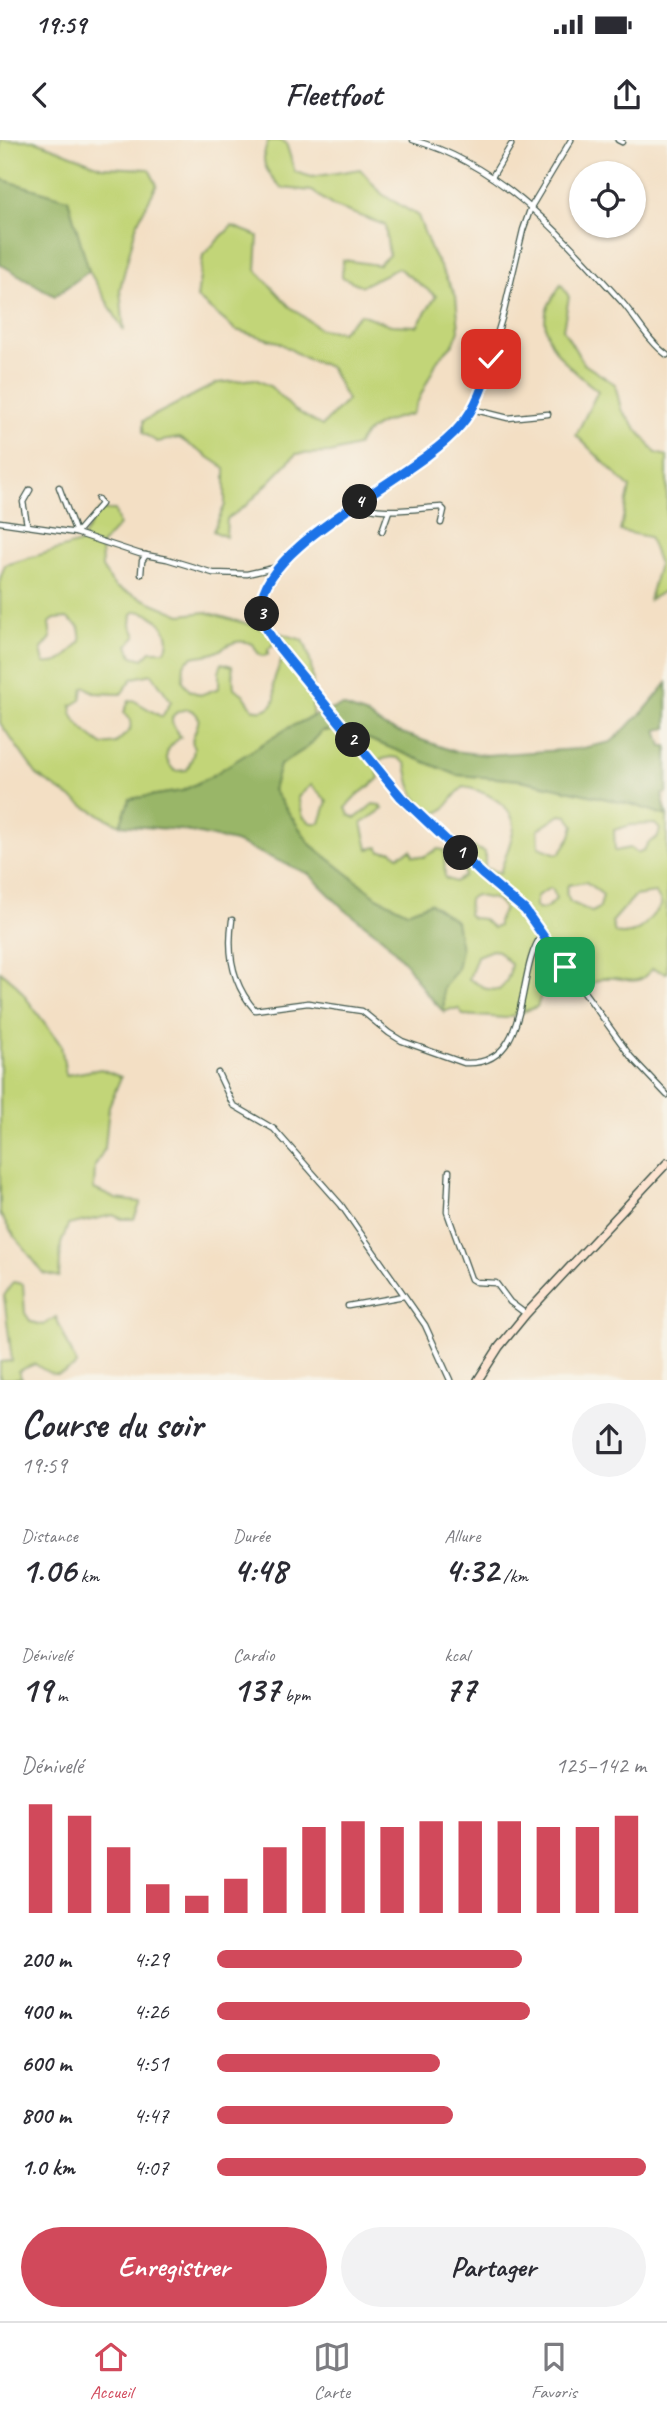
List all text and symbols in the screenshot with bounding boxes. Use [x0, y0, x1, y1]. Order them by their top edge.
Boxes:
text: 19:59 [35, 8, 86, 41]
text: Fleetfoot [285, 74, 382, 115]
icon: back [21, 76, 59, 114]
icon: share [608, 76, 646, 114]
map controls [569, 161, 646, 238]
button: locate [569, 161, 646, 238]
pin [461, 329, 521, 389]
icon: check [472, 340, 510, 378]
pin: 4 [342, 484, 378, 520]
text: 4 [355, 489, 364, 513]
pin: 3 [244, 596, 280, 631]
text: 3 [257, 601, 266, 625]
pin: 2 [336, 722, 370, 758]
text: 2 [348, 727, 357, 751]
pin: 1 [444, 836, 478, 870]
text: 1 [456, 840, 465, 864]
pin [535, 937, 595, 997]
icon: arrive [546, 948, 584, 986]
text: Course du soir [21, 1401, 203, 1448]
button: share [572, 1403, 646, 1477]
text: 19:59 [21, 1451, 67, 1480]
text: Distance [21, 1524, 78, 1548]
text: Durée [233, 1524, 270, 1548]
text: Allure [444, 1524, 480, 1548]
text: 1.06 [21, 1548, 76, 1593]
text: 4:48 [233, 1548, 287, 1593]
text: 4:32 [444, 1548, 499, 1593]
text: km [76, 1564, 99, 1588]
text: /km [499, 1564, 528, 1588]
text: Dénivelé [21, 1643, 72, 1667]
text: Cardio [233, 1643, 275, 1667]
text: kcal [444, 1643, 469, 1667]
text: 19 [21, 1667, 52, 1712]
text: 137 [233, 1667, 280, 1712]
text: 77 [444, 1667, 476, 1712]
text: m [52, 1683, 67, 1707]
text: bpm [280, 1683, 310, 1707]
text: Dénivelé [21, 1751, 83, 1780]
text: 125–142 m [555, 1751, 646, 1780]
text: 200 m [21, 1945, 71, 1974]
text: 4:29 [133, 1945, 169, 1974]
text: 400 m [21, 1997, 71, 2026]
text: 4:26 [133, 1997, 169, 2026]
text: 600 m [21, 2049, 71, 2078]
text: 4:51 [133, 2049, 169, 2078]
text: 800 m [21, 2101, 71, 2130]
text: 4:47 [133, 2101, 169, 2130]
text: 1.0 km [21, 2153, 75, 2182]
text: 4:07 [133, 2153, 169, 2182]
button: Enregistrer [21, 2227, 327, 2307]
button: Partager [341, 2227, 646, 2307]
tab: Accueil [90, 2338, 133, 2404]
tab: Carte [313, 2338, 351, 2404]
tab: Favoris [531, 2338, 577, 2404]

